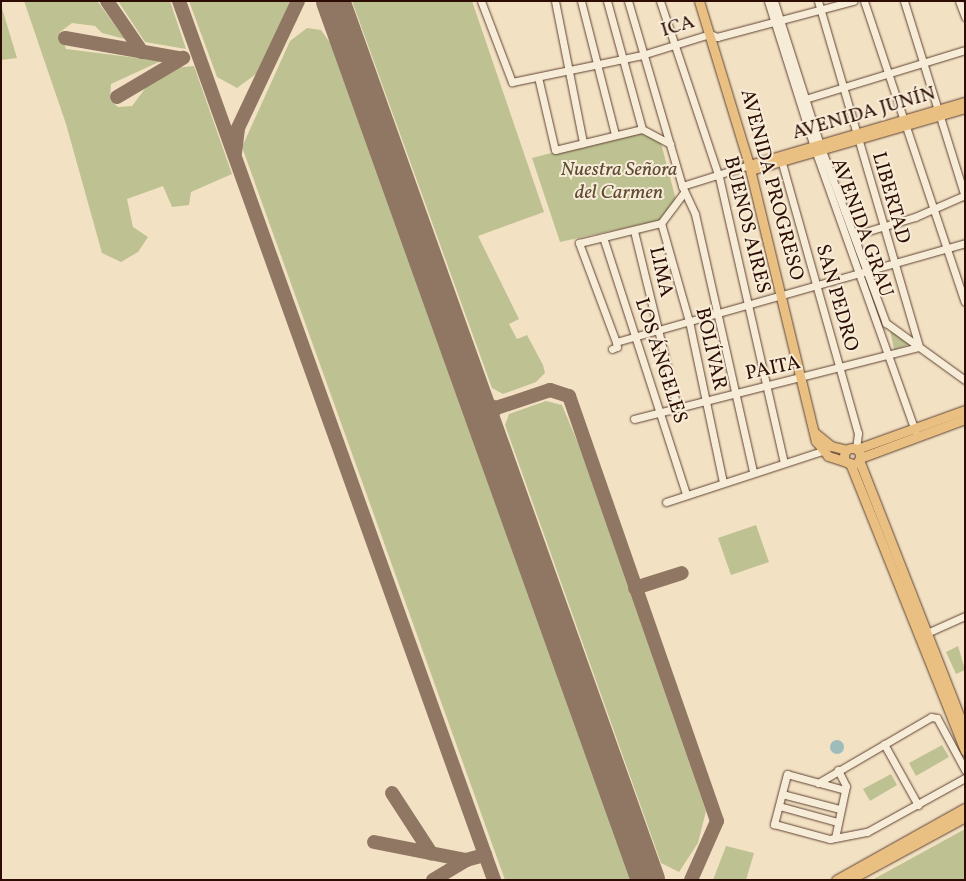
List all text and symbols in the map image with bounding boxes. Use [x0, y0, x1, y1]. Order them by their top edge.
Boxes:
street label: ICA [658, 11, 698, 43]
street label: AVENIDA JUNÍN [790, 82, 938, 146]
street label: AVENIDA PROGRESO [734, 87, 808, 283]
street label: LIBERTAD [866, 150, 914, 246]
street label: BUENOS AIRES [717, 154, 775, 296]
street label: AVENIDA GRAU [825, 155, 897, 301]
park label: Nuestra Señora del Carmen [560, 159, 678, 206]
street label: SAN PEDRO [809, 242, 863, 354]
street label: LIMA [643, 244, 677, 300]
street label: LOS ÁNGELES [628, 295, 692, 427]
street label: BOLÍVAR [689, 305, 731, 393]
street label: PAITA [743, 351, 803, 387]

